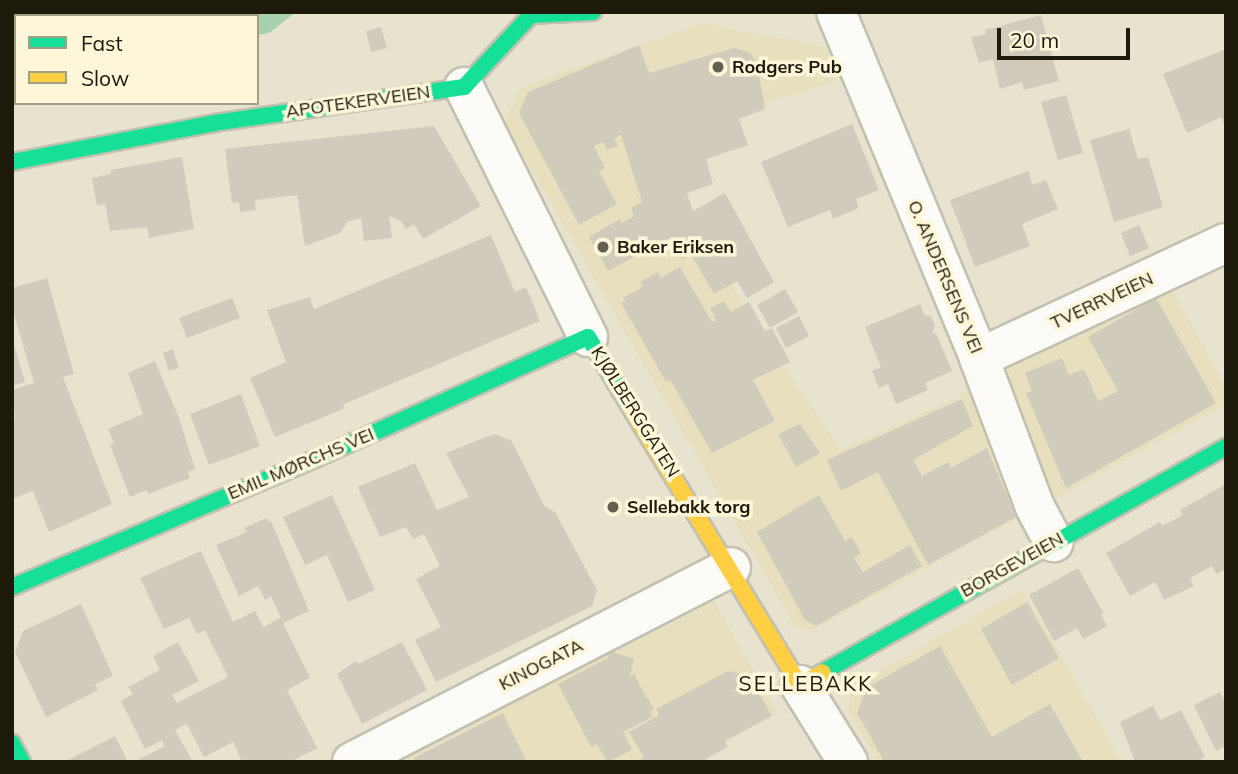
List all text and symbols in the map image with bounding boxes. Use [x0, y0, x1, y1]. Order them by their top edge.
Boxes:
legend [14, 14, 259, 105]
scale bar [1000, 14, 1133, 58]
text: 20 m [1010, 27, 1059, 53]
text: Fast [81, 30, 123, 56]
place label: Rodgers Pub [732, 56, 842, 78]
marker: Rodgers Pub [710, 59, 726, 75]
text: Slow [81, 65, 129, 91]
street label: APOTEKERVEIEN [284, 81, 432, 123]
street label: O. ANDERSENS VEI [903, 197, 987, 357]
place label: Baker Eriksen [617, 236, 734, 258]
marker: Baker Eriksen [595, 239, 611, 255]
street label: TVERRVEIEN [1047, 268, 1157, 334]
street label: KJØLBERGGATEN [586, 343, 684, 481]
street label: EMIL MØRCHS VEI [225, 423, 377, 505]
place label: Sellebakk torg [627, 496, 750, 518]
marker: Sellebakk torg [605, 499, 621, 515]
street label: BORGEVEIEN [957, 528, 1067, 602]
street label: KINOGATA [495, 635, 587, 695]
district label: SELLEBAKK [740, 670, 872, 696]

